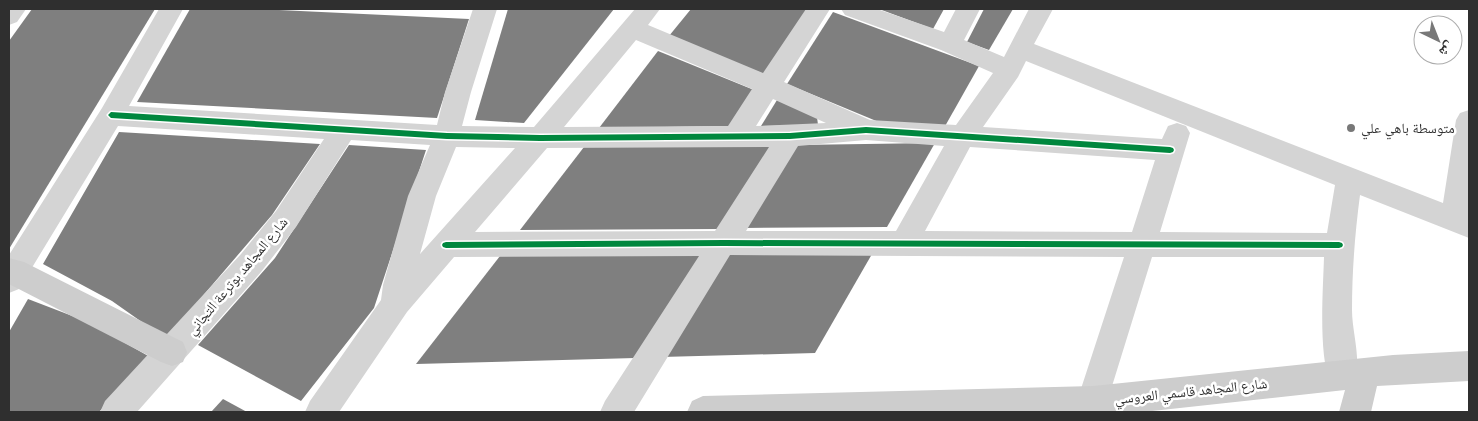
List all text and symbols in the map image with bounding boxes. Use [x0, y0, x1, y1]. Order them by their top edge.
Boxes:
north arrow [1413, 15, 1463, 65]
text: ش [1435, 37, 1458, 61]
place label: متوسطة باهي علي [1361, 119, 1455, 140]
marker: متوسطة باهي علي [1345, 122, 1357, 134]
street label: شارع المجاهد بوترعة التجاني [183, 214, 293, 340]
street label: شارع المجاهد قاسمي العروسي [1114, 374, 1268, 411]

